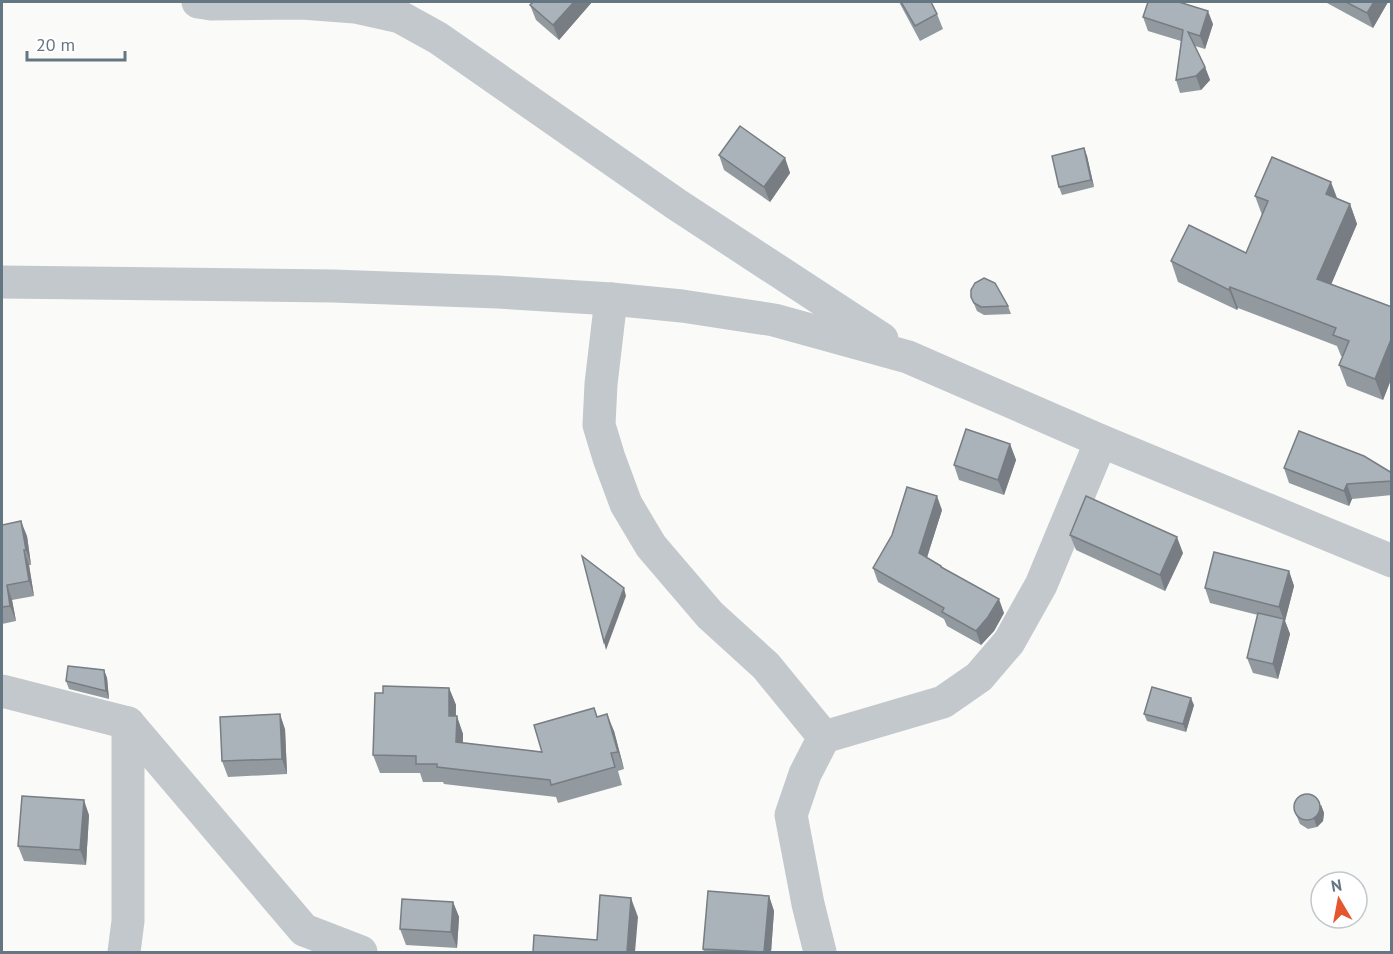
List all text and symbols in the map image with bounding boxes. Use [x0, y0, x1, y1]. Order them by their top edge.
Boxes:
scale bar [27, 24, 124, 62]
text: 20 m [36, 33, 75, 56]
north arrow [1309, 870, 1369, 930]
text: N [1329, 874, 1343, 896]

